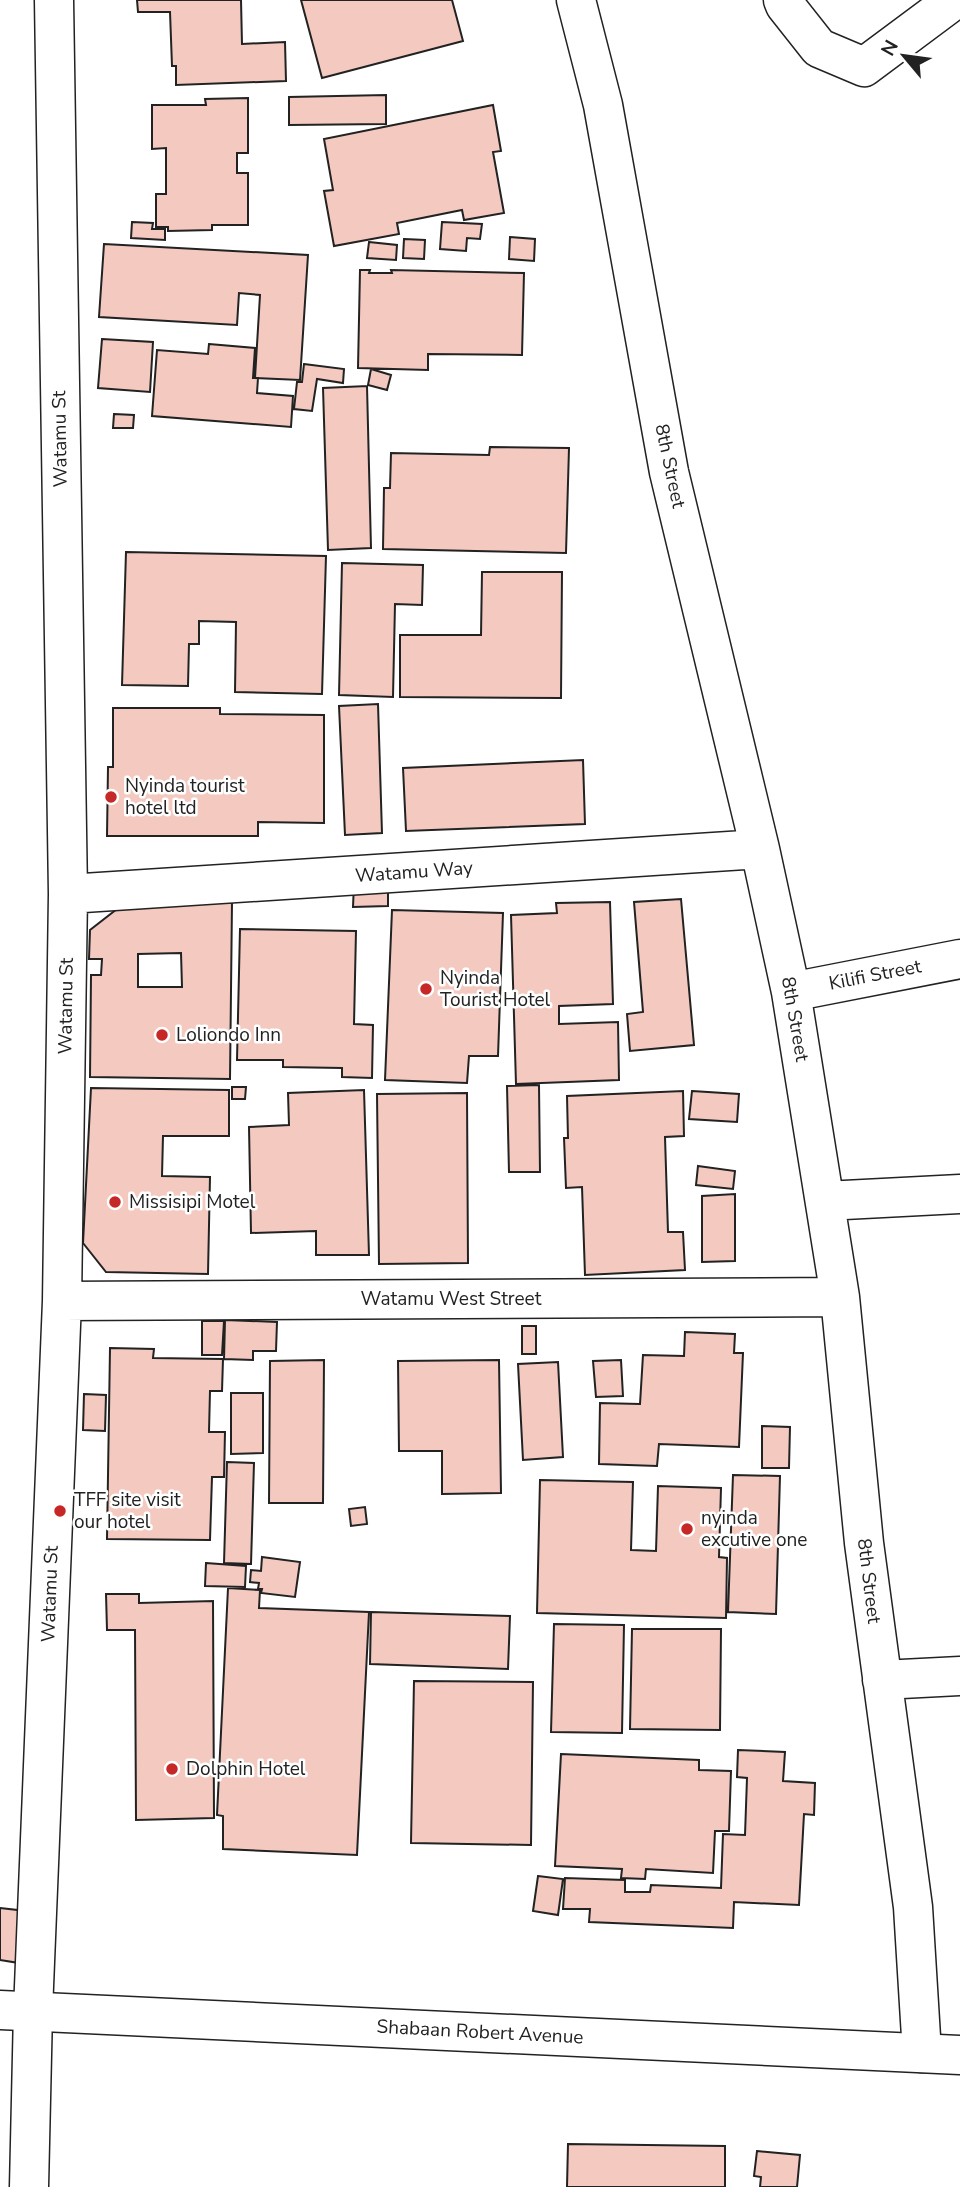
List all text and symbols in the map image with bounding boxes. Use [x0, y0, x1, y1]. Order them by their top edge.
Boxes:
north arrow [869, 21, 939, 91]
text: N [875, 36, 905, 61]
street label: Watamu St [46, 390, 74, 488]
street label: 8th Street [648, 421, 692, 511]
place label: Nyinda tourist hotel ltd [125, 773, 245, 821]
marker: Nyinda tourist hotel ltd [103, 789, 119, 805]
street label: Watamu Way [354, 855, 474, 889]
street label: Kilifi Street [827, 953, 924, 997]
street label: Watamu St [52, 957, 80, 1055]
place label: Nyinda Tourist Hotel [440, 965, 551, 1013]
street label: 8th Street [775, 975, 815, 1064]
marker: Nyinda Tourist Hotel [418, 981, 434, 997]
place label: Loliondo Inn [176, 1022, 281, 1048]
marker: Loliondo Inn [154, 1027, 170, 1043]
place label: Missisipi Motel [129, 1189, 256, 1215]
marker: Missisipi Motel [107, 1194, 123, 1210]
street label: Watamu West Street [361, 1286, 542, 1312]
place label: TFF site visit our hotel [74, 1487, 181, 1535]
marker: TFF site visit our hotel [52, 1503, 68, 1519]
place label: nyinda excutive one [701, 1505, 807, 1553]
marker: nyinda excutive one [679, 1521, 695, 1537]
street label: 8th Street [851, 1537, 887, 1625]
street label: Watamu St [35, 1545, 65, 1643]
place label: Dolphin Hotel [186, 1756, 306, 1782]
marker: Dolphin Hotel [164, 1761, 180, 1777]
street label: Shabaan Robert Avenue [376, 2014, 584, 2050]

